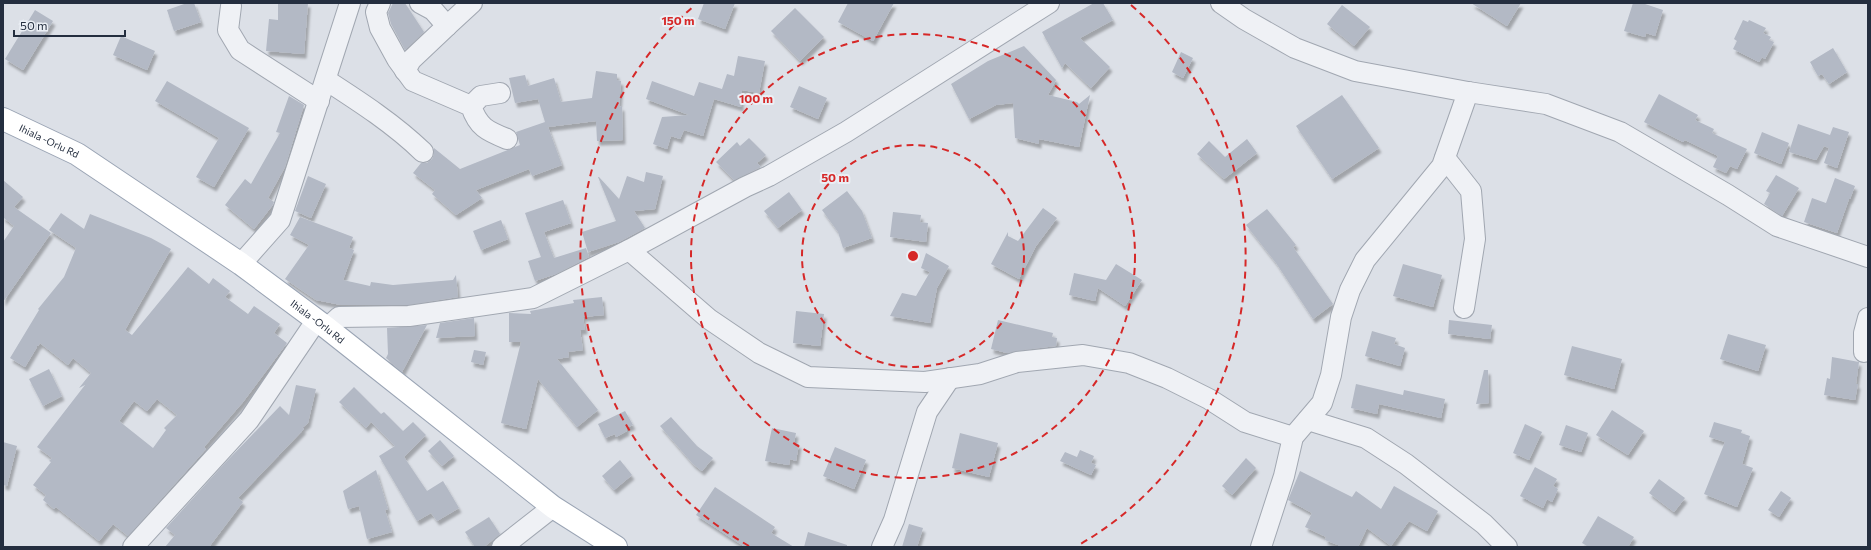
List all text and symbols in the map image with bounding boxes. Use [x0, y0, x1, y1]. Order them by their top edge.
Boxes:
scale bar [14, 12, 125, 38]
text: 150 m [661, 13, 695, 27]
text: 50 m [20, 18, 48, 32]
text: 100 m [739, 91, 773, 105]
street label: Ihiala -Orlu Rd [17, 122, 81, 160]
text: 50 m [821, 170, 849, 184]
centre of rings [906, 249, 920, 263]
street label: Ihiala -Orlu Rd [288, 297, 347, 346]

